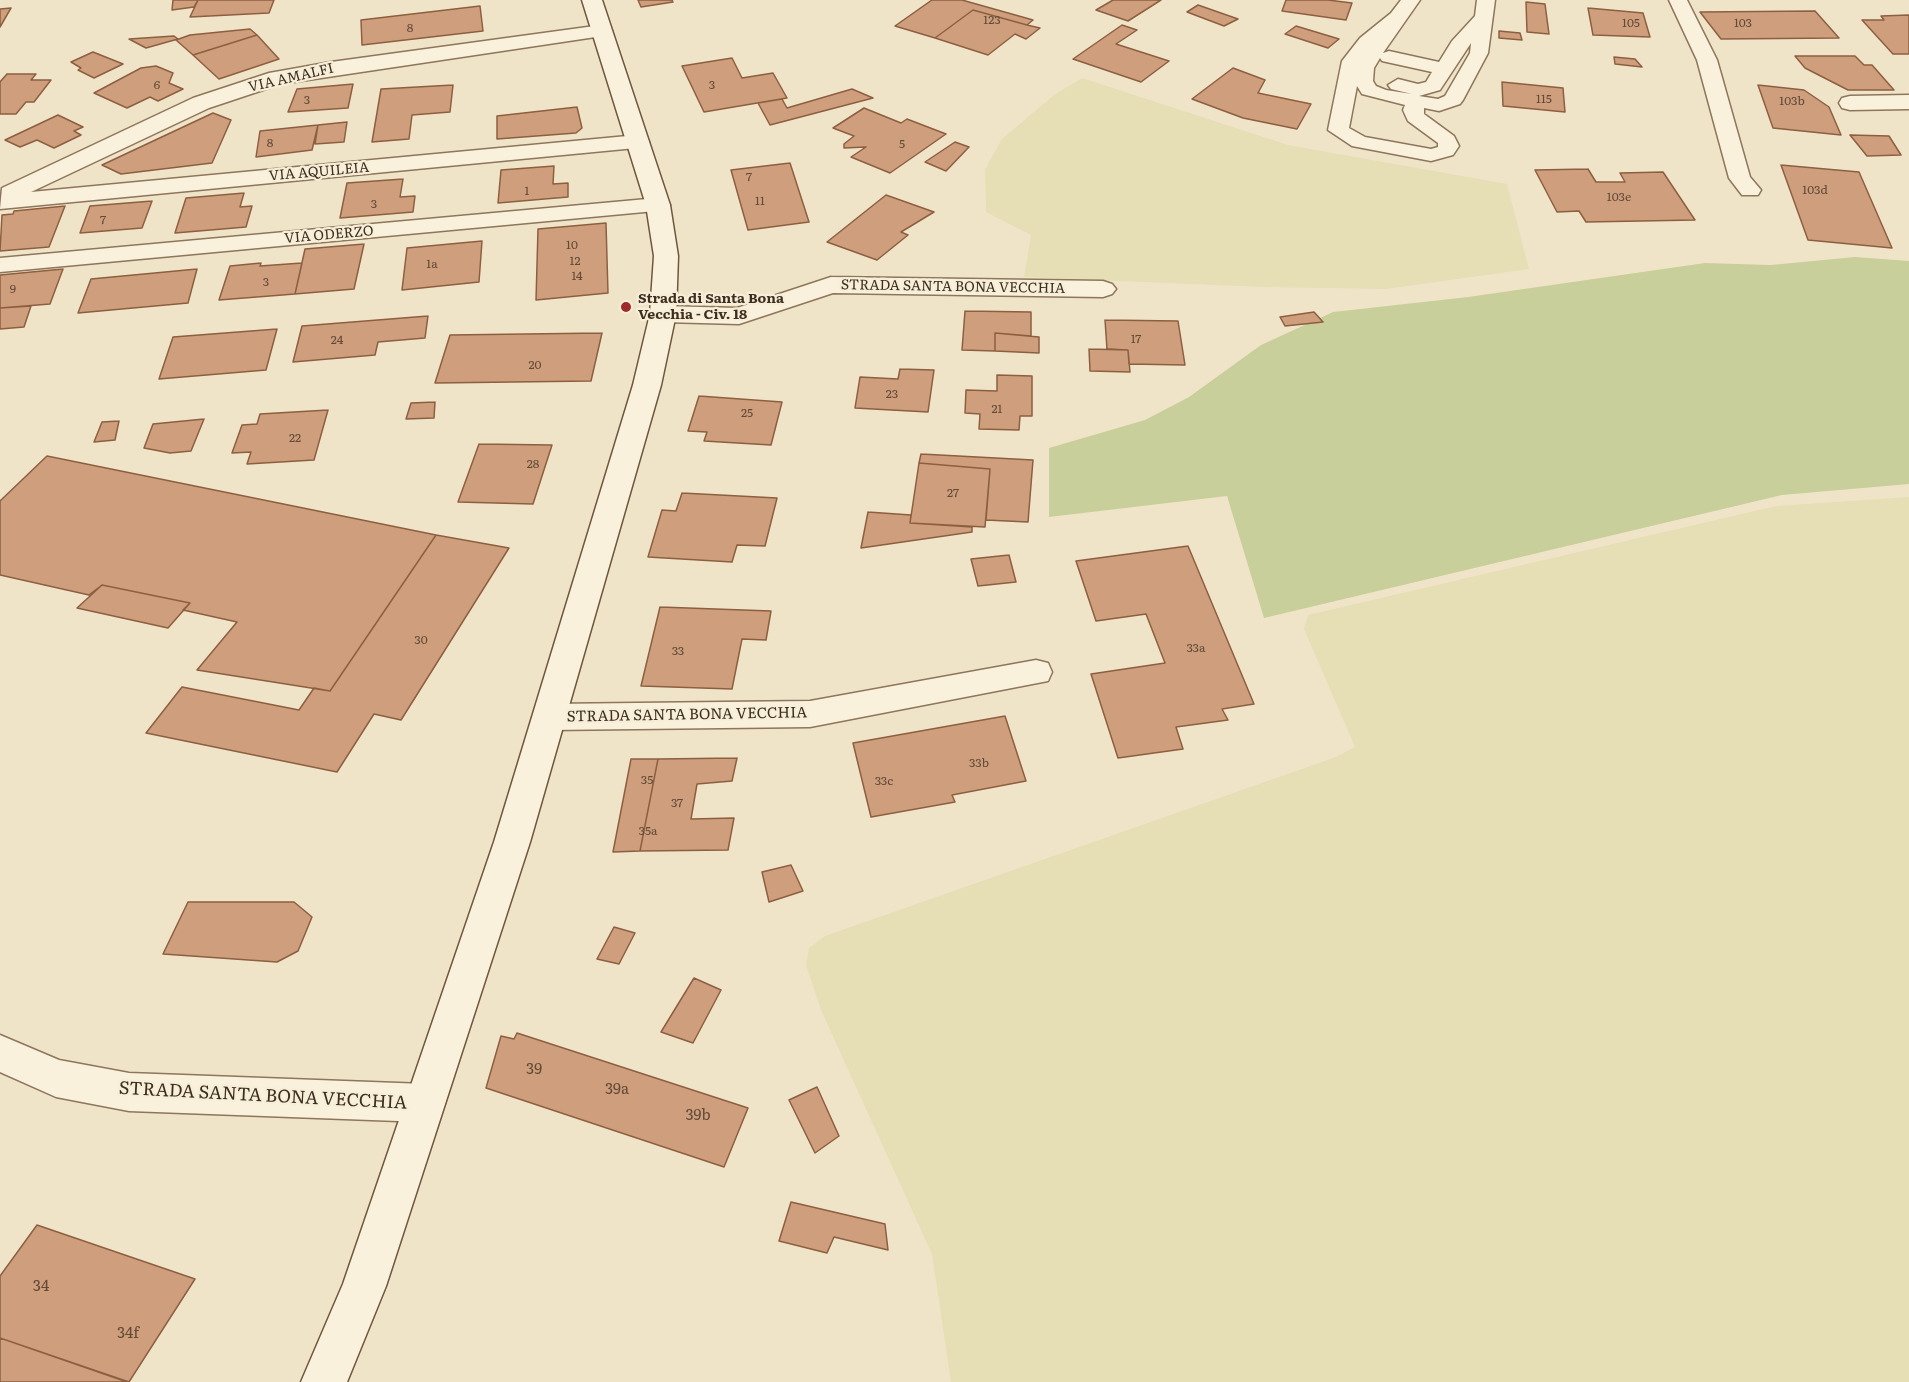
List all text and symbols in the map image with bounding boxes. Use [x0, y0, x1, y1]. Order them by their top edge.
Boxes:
house number: 123 [983, 13, 1001, 27]
house number: 105 [1622, 16, 1640, 30]
house number: 103 [1734, 16, 1752, 30]
house number: 8 [407, 21, 413, 35]
street label: VIA AMALFI [247, 60, 335, 96]
house number: 6 [154, 78, 160, 92]
house number: 3 [709, 78, 715, 92]
house number: 115 [1536, 92, 1552, 106]
house number: 3 [304, 93, 310, 107]
house number: 103b [1779, 94, 1805, 108]
house number: 8 [267, 136, 273, 150]
house number: 5 [899, 137, 905, 151]
street label: VIA AQUILEIA [268, 159, 370, 185]
house number: 7 [746, 170, 752, 184]
house number: 103d [1802, 183, 1828, 197]
house number: 1 [525, 184, 529, 198]
house number: 103e [1607, 190, 1631, 204]
house number: 11 [755, 194, 765, 208]
house number: 3 [371, 197, 377, 211]
house number: 7 [100, 213, 106, 227]
street label: VIA ODERZO [284, 223, 374, 247]
house number: 10 [566, 238, 578, 252]
house number: 12 [570, 254, 580, 268]
house number: 1a [426, 257, 438, 271]
house number: 14 [571, 269, 583, 283]
house number: 3 [263, 275, 269, 289]
street label: STRADA SANTA BONA VECCHIA [841, 277, 1065, 297]
house number: 9 [10, 282, 16, 296]
place label: Strada di Santa Bona Vecchia - Civ. 18 [638, 291, 784, 324]
marker: Strada di Santa Bona Vecchia - Civ. 18 [619, 300, 633, 314]
house number: 17 [1131, 332, 1141, 346]
house number: 24 [331, 333, 343, 347]
house number: 20 [528, 358, 542, 372]
house number: 23 [886, 387, 898, 401]
house number: 21 [992, 402, 1002, 416]
house number: 25 [741, 406, 753, 420]
house number: 22 [289, 431, 301, 445]
house number: 28 [527, 457, 539, 471]
house number: 27 [947, 486, 959, 500]
house number: 30 [414, 633, 428, 647]
house number: 33a [1186, 641, 1206, 655]
house number: 33 [672, 644, 684, 658]
street label: STRADA SANTA BONA VECCHIA [567, 704, 807, 726]
house number: 33b [969, 756, 989, 770]
house number: 35 [641, 773, 653, 787]
house number: 33c [875, 774, 893, 788]
house number: 37 [671, 796, 683, 810]
house number: 35a [638, 824, 658, 838]
house number: 39 [526, 1061, 542, 1079]
street label: STRADA SANTA BONA VECCHIA [118, 1078, 408, 1114]
house number: 39a [605, 1081, 629, 1099]
house number: 39b [685, 1107, 711, 1125]
house number: 34 [33, 1278, 49, 1296]
house number: 34f [117, 1325, 139, 1343]

